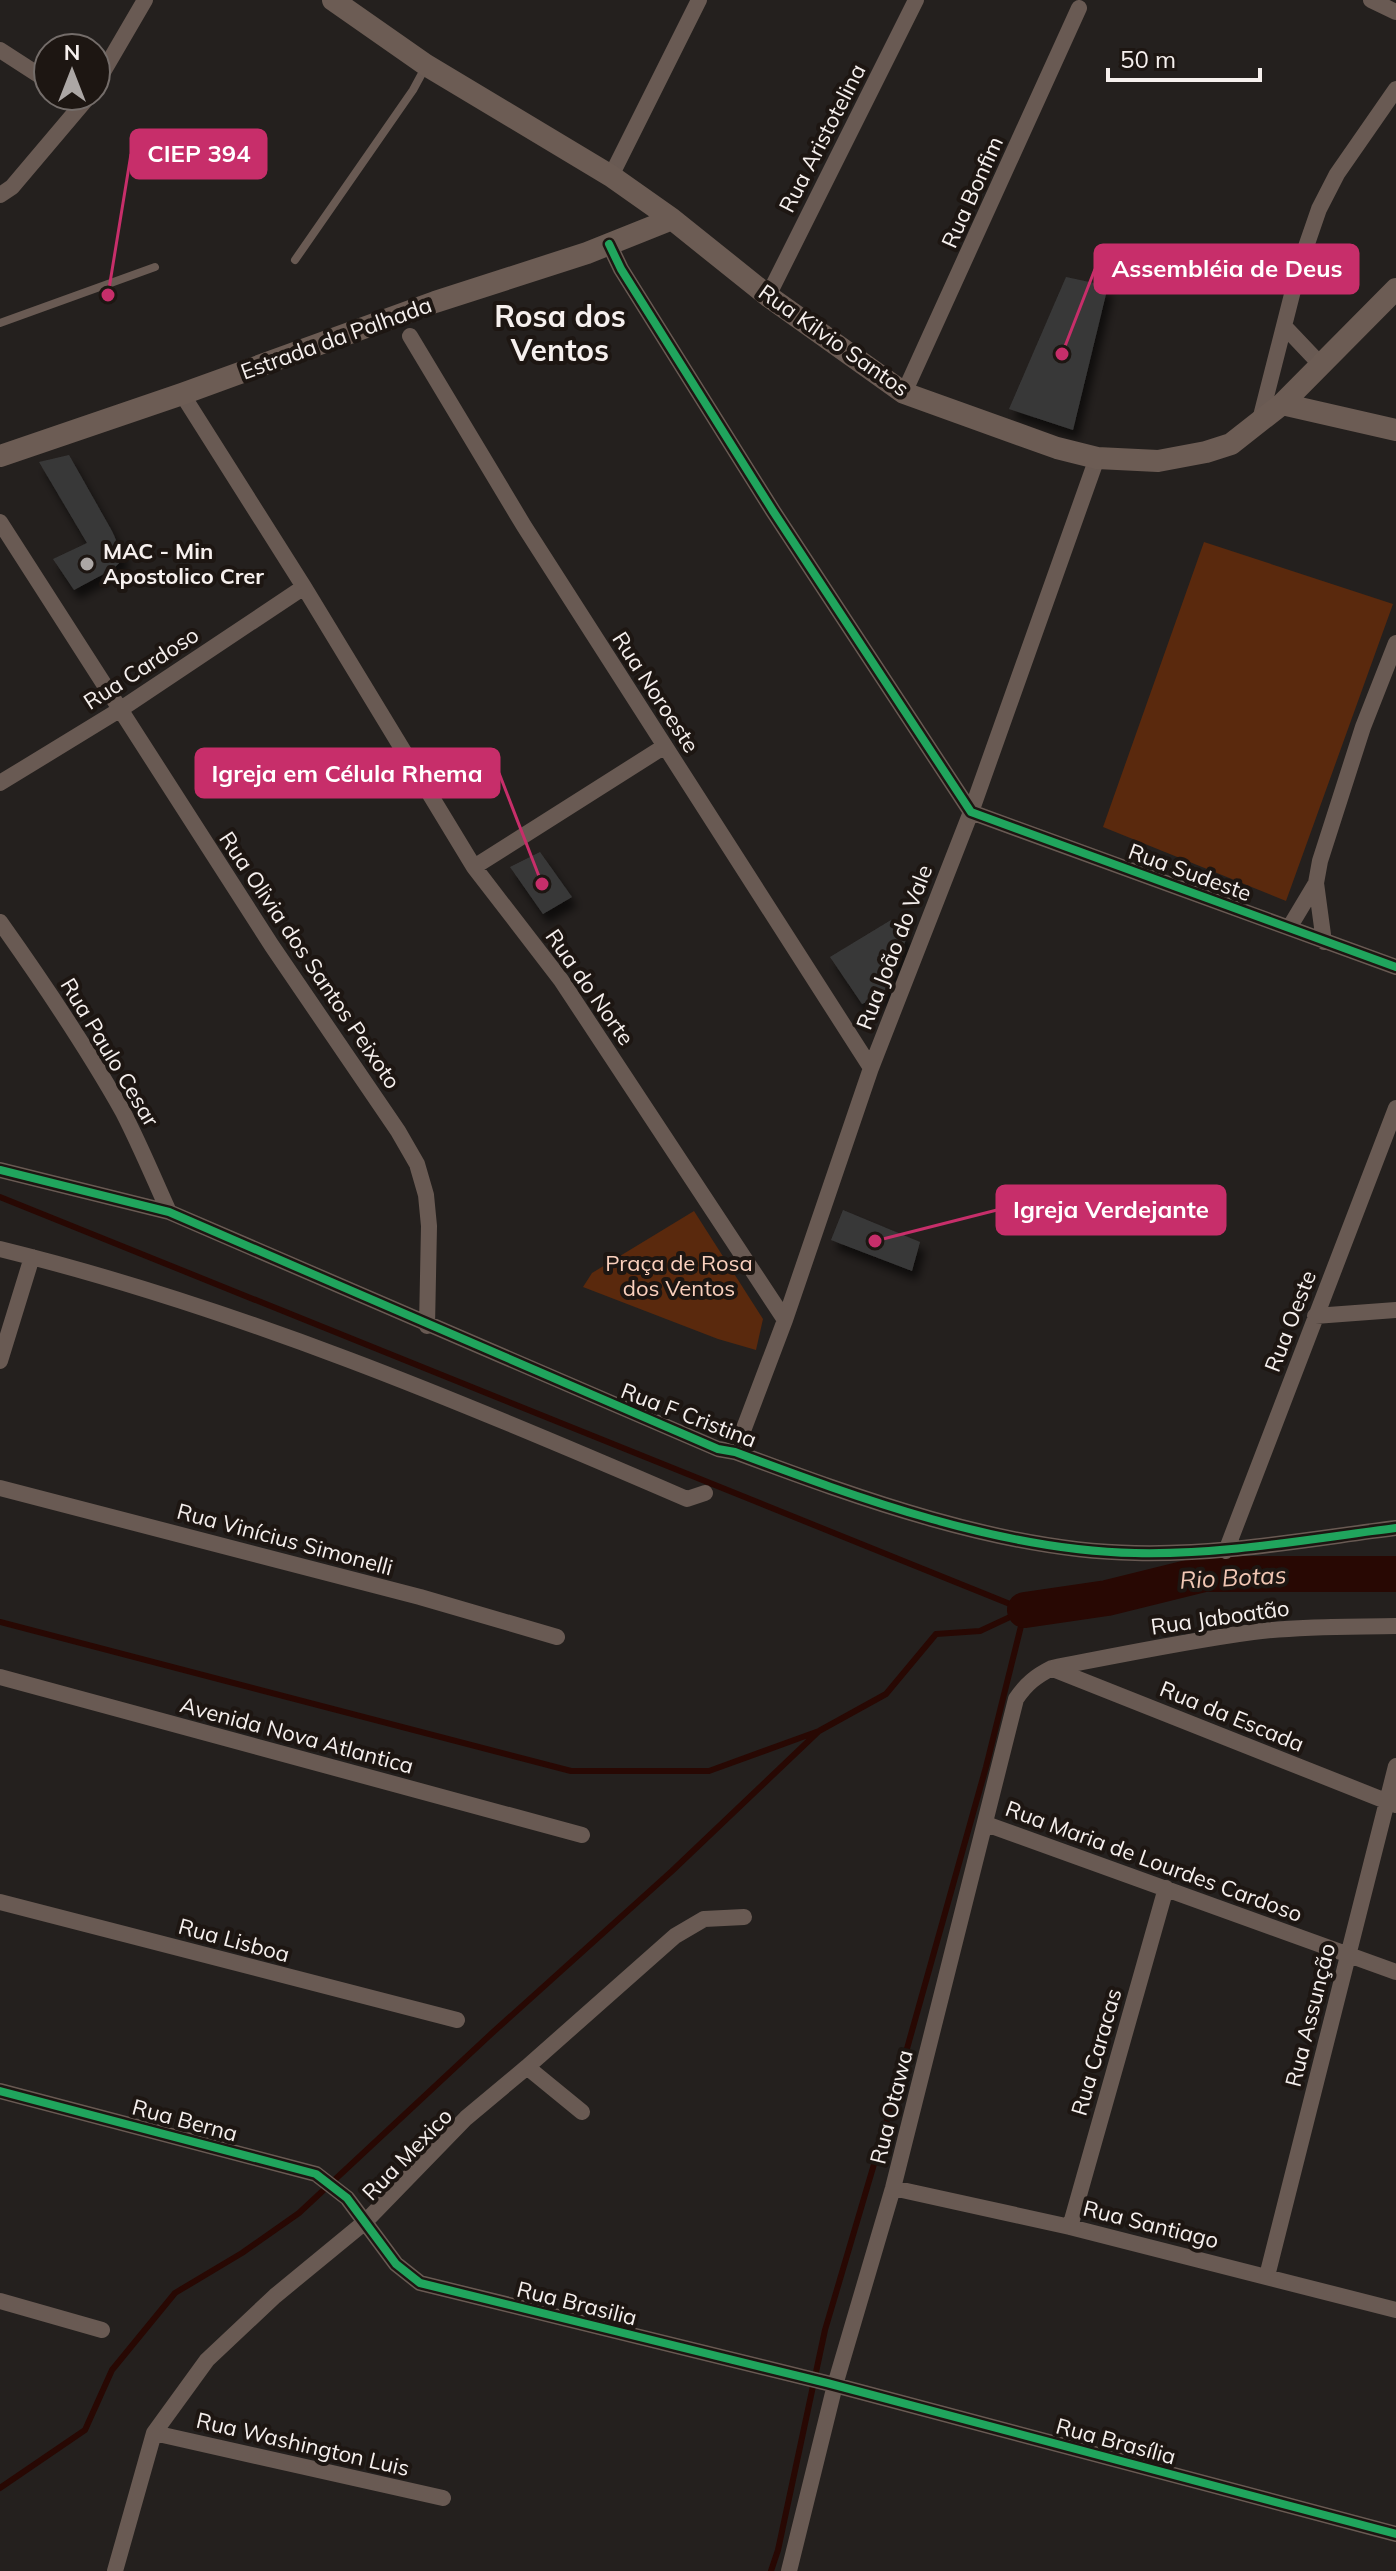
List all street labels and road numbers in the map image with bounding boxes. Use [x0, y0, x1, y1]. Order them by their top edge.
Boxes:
street label: Rua Aristotelina [772, 59, 872, 217]
street label: Rua Bonfim [935, 132, 1009, 252]
street label: Rua Kilvio Santos [753, 278, 915, 402]
street label: Estrada da Palhada [237, 290, 435, 386]
street label: Rua Cardoso [78, 620, 204, 716]
street label: Rua Noroeste [607, 626, 705, 758]
street label: Rua Olivia dos Santos Peixoto [213, 826, 407, 1094]
street label: Rua Sudeste [1125, 837, 1255, 907]
street label: Rua João do Vale [850, 861, 938, 1033]
street label: Rua do Norte [540, 923, 640, 1051]
street label: Rua Paulo Cesar [55, 973, 165, 1131]
street label: Rua Oeste [1258, 1266, 1322, 1376]
street label: Rua F Cristina [617, 1376, 761, 1454]
street label: Rua Vinícius Simonelli [174, 1497, 396, 1581]
street label: Rua Jaboatão [1149, 1593, 1291, 1641]
street label: Rua da Escada [1156, 1674, 1308, 1758]
street label: Avenida Nova Atlantica [177, 1690, 417, 1780]
street label: Rua Maria de Lourdes Cardoso [1002, 1794, 1306, 1928]
street label: Rua Lisboa [175, 1912, 293, 1968]
street label: Rua Assunção [1279, 1940, 1341, 2090]
street label: Rua Caracas [1065, 1985, 1127, 2119]
street label: Rua Otawa [863, 2047, 919, 2167]
street label: Rua Berna [129, 2093, 241, 2147]
street label: Rua Mexico [356, 2102, 458, 2206]
street label: Rua Santiago [1080, 2194, 1222, 2254]
street label: Rua Brasilia [514, 2275, 640, 2331]
street label: Rua Washington Luis [194, 2406, 412, 2482]
street label: Rua Brasília [1053, 2412, 1179, 2470]

